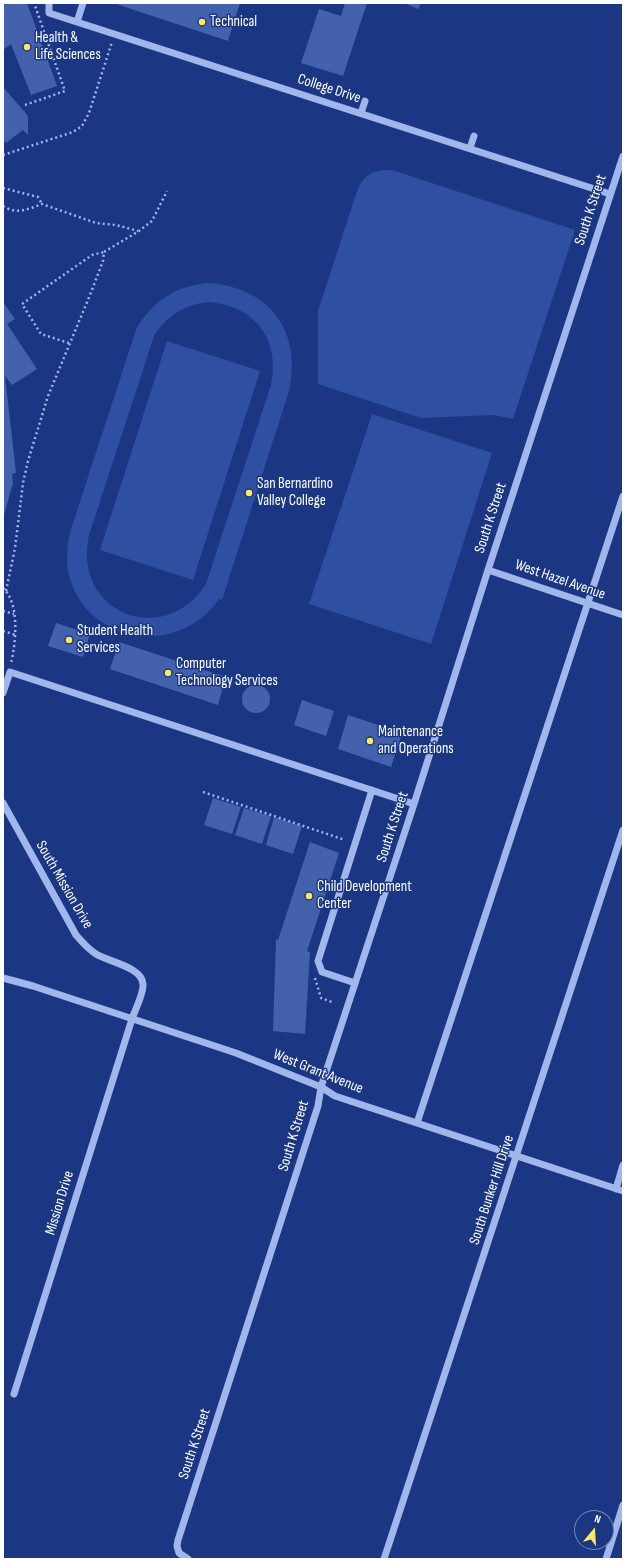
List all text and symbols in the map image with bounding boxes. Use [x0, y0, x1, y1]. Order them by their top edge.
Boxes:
place label: Technical [210, 13, 257, 31]
marker: Technical [197, 17, 207, 27]
place label: Health & Life Sciences [35, 29, 101, 64]
marker: Health & Life Sciences [22, 42, 32, 52]
street label: College Drive [295, 70, 363, 108]
street label: South K Street [571, 172, 611, 248]
place label: San Bernardino Valley College [257, 475, 333, 510]
street label: South K Street [471, 480, 511, 556]
marker: San Bernardino Valley College [244, 488, 254, 498]
street label: West Hazel Avenue [512, 556, 608, 604]
place label: Student Health Services [77, 622, 153, 657]
marker: Student Health Services [64, 635, 74, 645]
place label: Computer Technology Services [176, 655, 278, 690]
marker: Computer Technology Services [163, 668, 173, 678]
place label: Maintenance and Operations [378, 723, 454, 758]
marker: Maintenance and Operations [365, 736, 375, 746]
street label: South K Street [373, 789, 413, 865]
street label: South Mission Drive [32, 838, 96, 932]
place label: Child Development Center [317, 878, 412, 913]
marker: Child Development Center [304, 891, 314, 901]
street label: West Grant Avenue [270, 1046, 366, 1098]
street label: South K Street [275, 1098, 313, 1174]
street label: South Bunker Hill Drive [466, 1133, 518, 1247]
street label: Mission Drive [42, 1169, 78, 1237]
street label: South K Street [175, 1406, 215, 1482]
north arrow [574, 1510, 614, 1550]
text: N [593, 1512, 602, 1526]

